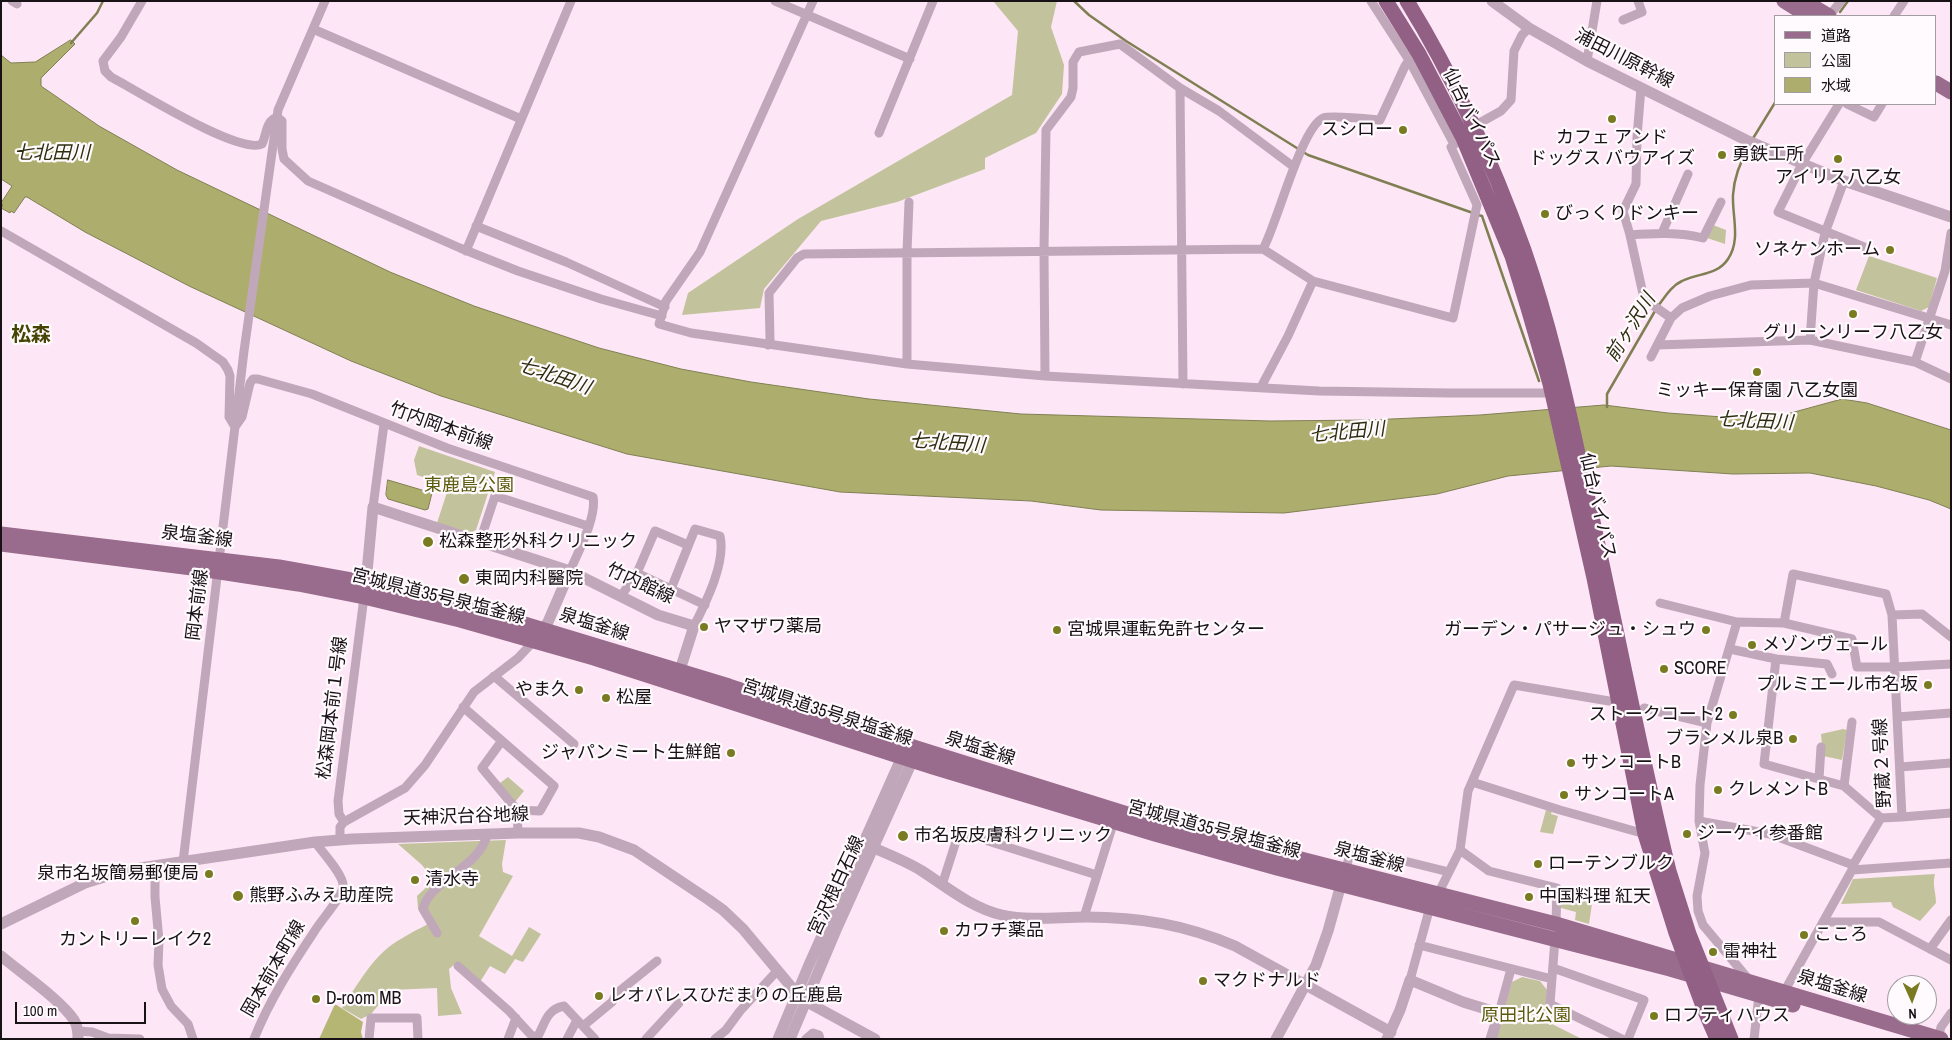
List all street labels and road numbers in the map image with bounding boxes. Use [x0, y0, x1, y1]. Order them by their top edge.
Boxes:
street label: 浦田川原幹線 [1571, 25, 1677, 93]
street label: 仙台バイパス [1438, 65, 1504, 171]
street label: 竹内岡本前線 [387, 398, 495, 456]
street label: 仙台バイパス [1574, 451, 1620, 561]
street label: 泉塩釜線 [160, 522, 234, 552]
street label: 竹内館線 [603, 559, 677, 609]
street label: 宮城県道35号泉塩釜線 [349, 565, 527, 629]
street label: 岡本前線 [183, 568, 213, 642]
street label: 泉塩釜線 [556, 604, 632, 646]
street label: 松森岡本前１号線 [314, 635, 352, 781]
street label: 宮城県道35号泉塩釜線 [739, 675, 915, 751]
street label: 野蔵２号線 [1870, 717, 1896, 809]
street label: 泉塩釜線 [942, 728, 1018, 770]
street label: 宮城県道35号泉塩釜線 [1125, 796, 1303, 864]
street label: 天神沢台谷地線 [403, 804, 529, 830]
street label: 宮沢根白石線 [804, 832, 870, 940]
street label: 泉塩釜線 [1331, 838, 1407, 878]
street label: 岡本前本町線 [238, 917, 310, 1021]
street label: 泉塩釜線 [1794, 966, 1870, 1008]

